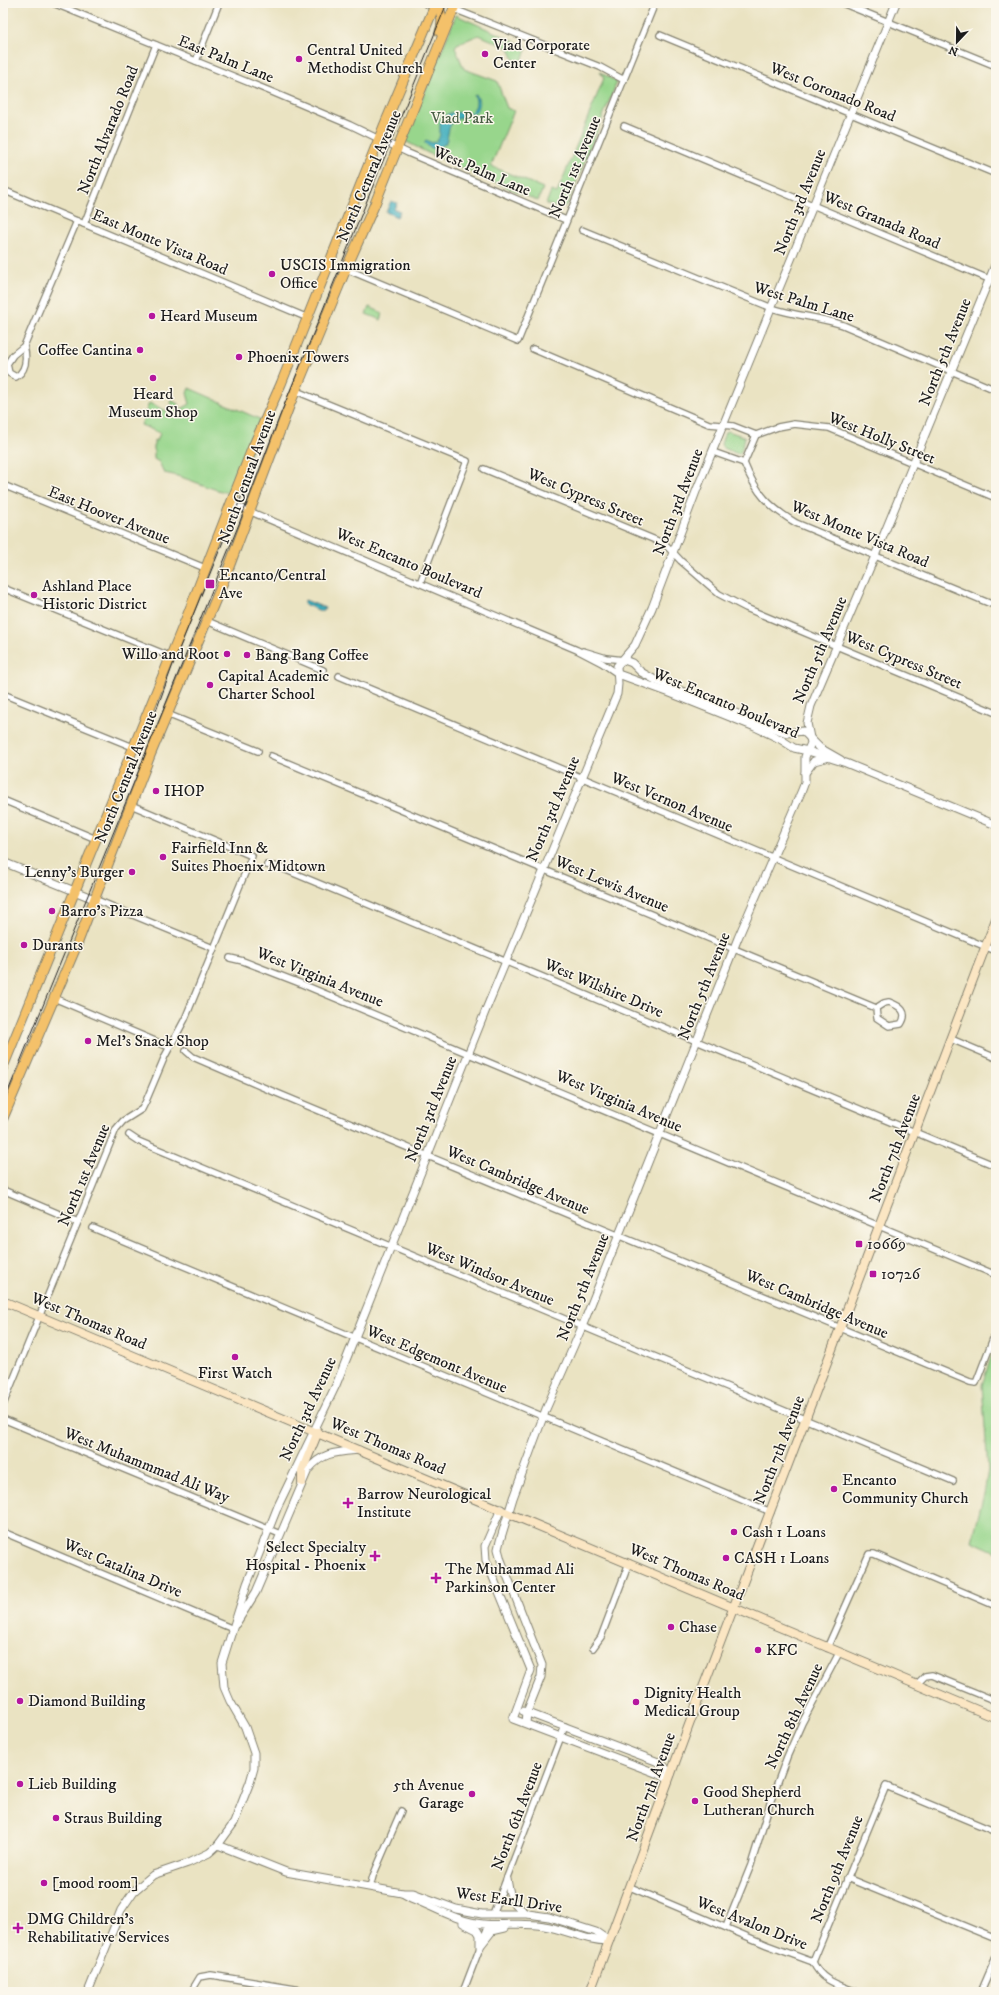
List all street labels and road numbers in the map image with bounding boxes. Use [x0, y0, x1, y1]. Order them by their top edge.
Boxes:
street label: East Palm Lane [175, 31, 277, 87]
street label: West Coronado Road [766, 57, 899, 126]
street label: North Alvarado Road [73, 63, 143, 197]
street label: North Central Avenue [332, 107, 406, 245]
street label: North 1st Avenue [544, 112, 606, 221]
street label: West Palm Lane [429, 141, 534, 201]
street label: North 3rd Avenue [770, 146, 831, 258]
street label: West Granada Road [820, 186, 943, 254]
street label: East Monte Vista Road [89, 204, 231, 280]
street label: West Palm Lane [750, 277, 857, 327]
street label: North 5th Avenue [914, 295, 976, 409]
street label: North Central Avenue [213, 407, 281, 547]
street label: West Holly Street [825, 407, 938, 469]
street label: North 3rd Avenue [648, 445, 708, 558]
street label: West Cypress Street [524, 463, 647, 531]
street label: East Hoover Avenue [45, 481, 173, 549]
street label: West Monte Vista Road [787, 495, 932, 572]
street label: West Encanto Boulevard [332, 523, 485, 603]
street label: North 5th Avenue [788, 593, 852, 707]
street label: West Cypress Street [842, 626, 965, 694]
street label: West Encanto Boulevard [649, 663, 802, 743]
street label: North Central Avenue [90, 707, 162, 846]
street label: North 3rd Avenue [522, 753, 584, 865]
street label: West Vernon Avenue [607, 767, 736, 837]
street label: West Lewis Avenue [551, 851, 672, 917]
street label: North 5th Avenue [673, 929, 735, 1043]
street label: West Virginia Avenue [253, 942, 387, 1012]
street label: West Wilshire Drive [540, 953, 667, 1022]
street label: North 3rd Avenue [401, 1053, 462, 1165]
street label: West Virginia Avenue [552, 1065, 686, 1137]
street label: North 7th Avenue [865, 1090, 925, 1205]
street label: North 1st Avenue [53, 1120, 115, 1229]
street label: West Cambridge Avenue [443, 1140, 593, 1219]
street label: North 5th Avenue [552, 1230, 614, 1344]
street label: West Windsor Avenue [422, 1237, 558, 1310]
street label: West Cambridge Avenue [742, 1264, 892, 1343]
street label: West Thomas Road [27, 1287, 150, 1354]
street label: West Edgemont Avenue [363, 1320, 511, 1398]
street label: North 3rd Avenue [275, 1353, 341, 1464]
street label: North 7th Avenue [749, 1392, 809, 1507]
street label: West Thomas Road [326, 1412, 449, 1479]
street label: West Muhammmad Ali Way [60, 1422, 233, 1507]
street label: West Catalina Drive [60, 1534, 186, 1602]
street label: West Thomas Road [625, 1538, 748, 1605]
street label: North 8th Avenue [761, 1660, 827, 1772]
street label: North 7th Avenue [622, 1729, 680, 1844]
street label: North 6th Avenue [487, 1758, 547, 1873]
street label: North 9th Avenue [806, 1812, 868, 1926]
street label: West Earll Drive [454, 1883, 564, 1917]
street label: West Avalon Drive [693, 1891, 811, 1955]

